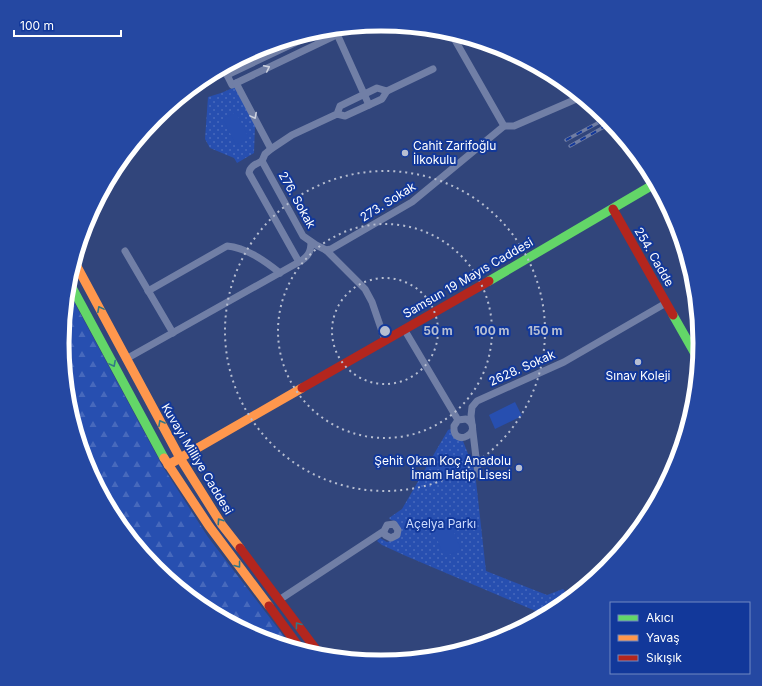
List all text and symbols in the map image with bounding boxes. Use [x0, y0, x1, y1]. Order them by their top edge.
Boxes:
scale bar [14, 12, 121, 38]
text: 100 m [20, 18, 54, 33]
one-way arrow [263, 65, 271, 73]
one-way arrow [249, 112, 256, 119]
place label: Cahit Zarifoğlu İlkokulu [413, 138, 496, 167]
marker: Cahit Zarifoğlu İlkokulu [400, 148, 410, 158]
street label: 276. Sokak [276, 169, 319, 231]
street label: 273. Sokak [357, 178, 419, 225]
street label: 254. Cadde [631, 224, 677, 289]
street label: Samsun 19 Mayıs Caddesi [400, 234, 536, 321]
one-way arrow [97, 306, 104, 313]
text: 50 m [423, 323, 453, 338]
text: 100 m [474, 323, 510, 338]
text: 150 m [528, 323, 562, 338]
centre of rings [378, 324, 392, 338]
street label: 2628. Sokak [486, 346, 558, 389]
marker: Sınav Koleji [633, 357, 643, 367]
one-way arrow [108, 359, 116, 367]
place label: Sınav Koleji [606, 368, 671, 383]
street label: Kuvayi Milliye Caddesi [158, 401, 237, 517]
one-way arrow [158, 420, 166, 428]
place label: Şehit Okan Koç Anadolu İmam Hatip Lisesi [374, 453, 511, 482]
marker: Şehit Okan Koç Anadolu İmam Hatip Lisesi [514, 463, 524, 473]
park label: Açelya Parkı [406, 516, 476, 531]
one-way arrow [218, 518, 225, 525]
one-way arrow [234, 561, 241, 568]
legend [610, 602, 750, 674]
text: Akıcı [646, 610, 674, 625]
one-way arrow [295, 622, 302, 629]
text: Yavaş [646, 630, 680, 645]
text: Sıkışık [646, 650, 682, 665]

